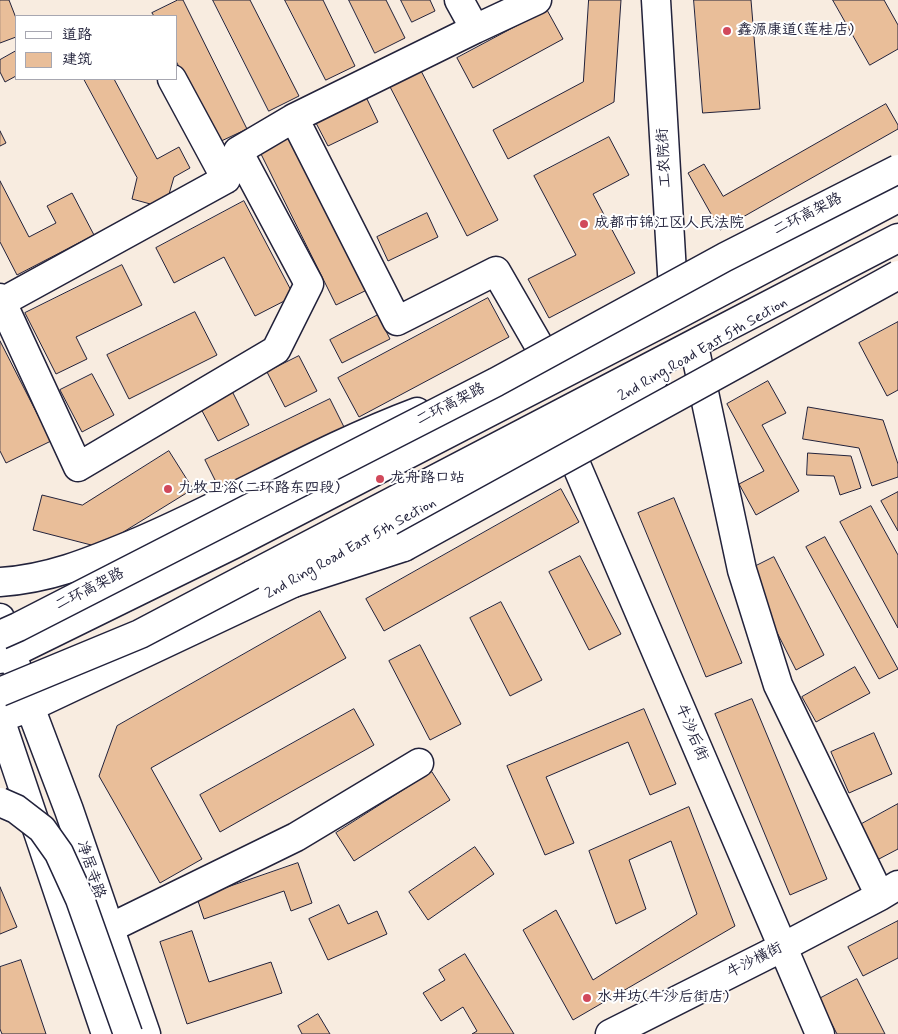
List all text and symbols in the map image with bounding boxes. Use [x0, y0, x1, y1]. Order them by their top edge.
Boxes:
legend [15, 15, 178, 80]
place label: 鑫源康道(莲桂店) [737, 22, 854, 40]
text: 道路 [62, 25, 92, 45]
marker: 鑫源康道(莲桂店) [721, 25, 733, 37]
text: 建筑 [62, 50, 92, 70]
street label: 工农院街 [654, 128, 676, 188]
street label: 二环高架路 [771, 190, 845, 240]
place label: 成都市锦江区人民法院 [594, 215, 744, 233]
marker: 成都市锦江区人民法院 [578, 218, 590, 230]
street label: 2nd Ring Road East 5th Section [615, 294, 791, 406]
street label: 二环高架路 [414, 380, 488, 430]
place label: 龙舟路口站 [390, 470, 465, 488]
marker: 龙舟路口站 [374, 473, 386, 485]
place label: 九牧卫浴(二环路东四段) [178, 480, 340, 498]
marker: 九牧卫浴(二环路东四段) [162, 483, 174, 495]
street label: 2nd Ring Road East 5th Section [262, 494, 440, 604]
street label: 二环高架路 [53, 565, 127, 615]
street label: 牛沙后街 [671, 702, 711, 764]
street label: 净居寺路 [72, 839, 108, 901]
street label: 牛沙横街 [724, 939, 786, 983]
place label: 水井坊(牛沙后街店) [597, 989, 729, 1007]
marker: 水井坊(牛沙后街店) [581, 992, 593, 1004]

